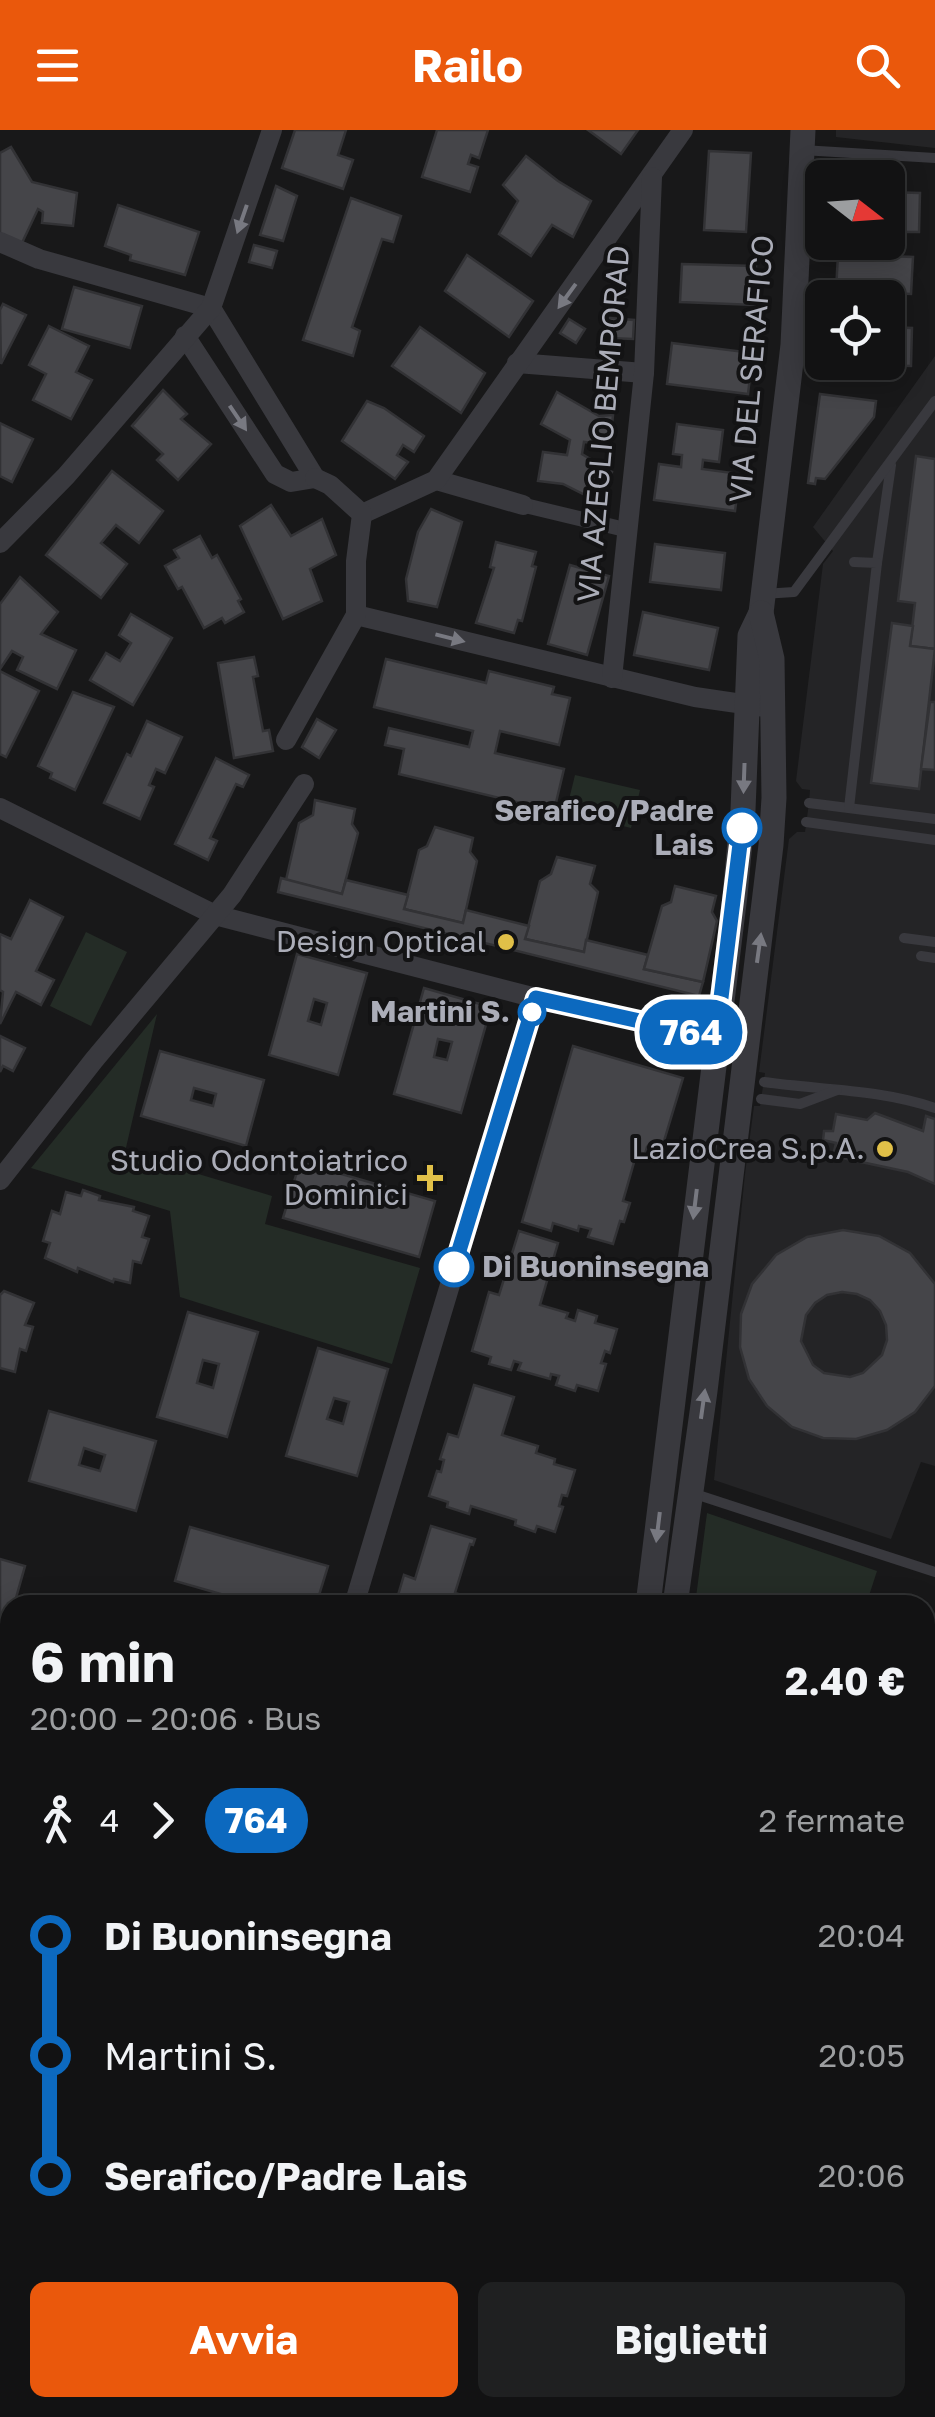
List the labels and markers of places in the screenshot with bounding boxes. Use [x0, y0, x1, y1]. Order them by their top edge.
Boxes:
place label: Serafico/Padre Lais [494, 792, 714, 862]
marker: Serafico/Padre Lais [723, 809, 761, 847]
place label: Design Optical [276, 923, 486, 959]
marker: Design Optical [495, 931, 517, 953]
place label: Martini S. [370, 993, 510, 1029]
marker: Martini S. [519, 999, 545, 1025]
place label: LazioCrea S.p.A. [631, 1130, 865, 1166]
marker: LazioCrea S.p.A. [874, 1138, 896, 1160]
place label: Studio Odontoiatrico Dominici [110, 1142, 408, 1212]
marker: Studio Odontoiatrico Dominici [417, 1165, 443, 1191]
marker: Di Buoninsegna [435, 1248, 473, 1286]
place label: Di Buoninsegna [482, 1248, 709, 1284]

